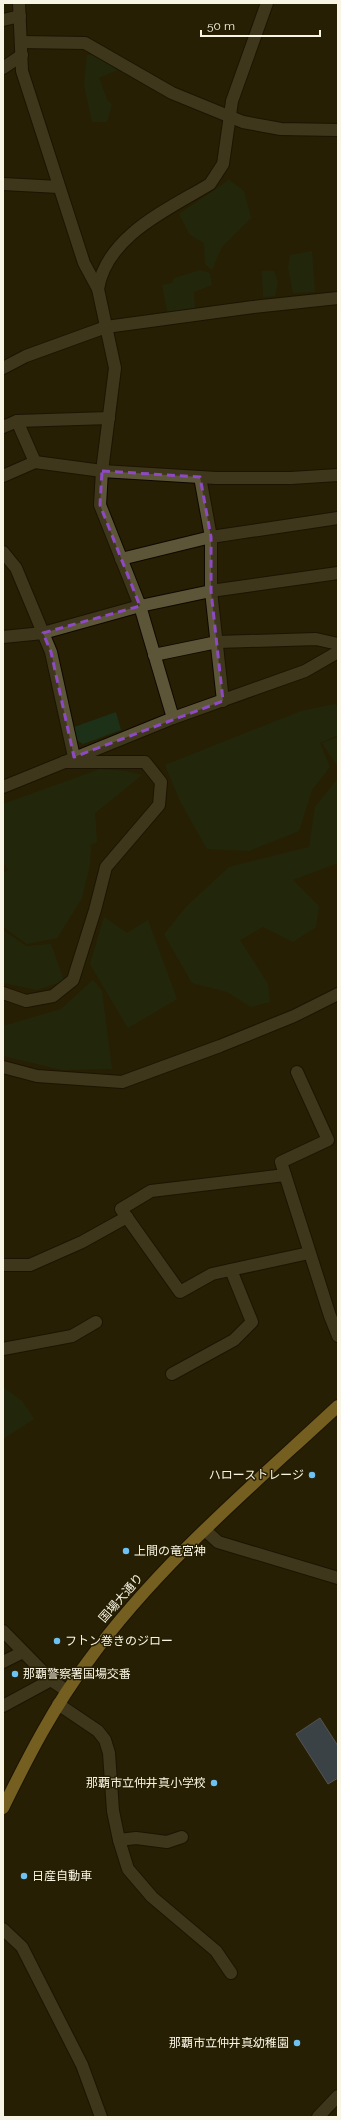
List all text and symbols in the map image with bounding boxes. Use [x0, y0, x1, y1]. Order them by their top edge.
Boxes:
scale bar [201, 12, 320, 38]
text: 50 m [207, 19, 235, 33]
place label: ハローストレージ [209, 1468, 304, 1482]
marker: ハローストレージ [307, 1470, 317, 1480]
place label: 上間の竜宮神 [134, 1544, 206, 1558]
marker: 上間の竜宮神 [121, 1546, 131, 1556]
street label: 国場大通り [96, 1571, 146, 1625]
place label: フトン巻きのジロー [65, 1634, 173, 1648]
marker: フトン巻きのジロー [52, 1636, 62, 1646]
place label: 那覇警察署国場交番 [23, 1667, 131, 1681]
marker: 那覇警察署国場交番 [10, 1669, 20, 1679]
place label: 那覇市立仲井真小学校 [86, 1776, 206, 1790]
marker: 那覇市立仲井真小学校 [209, 1778, 219, 1788]
place label: 日産自動車 [32, 1869, 92, 1883]
marker: 日産自動車 [19, 1871, 29, 1881]
place label: 那覇市立仲井真幼稚園 [169, 2036, 289, 2050]
marker: 那覇市立仲井真幼稚園 [292, 2038, 302, 2048]

